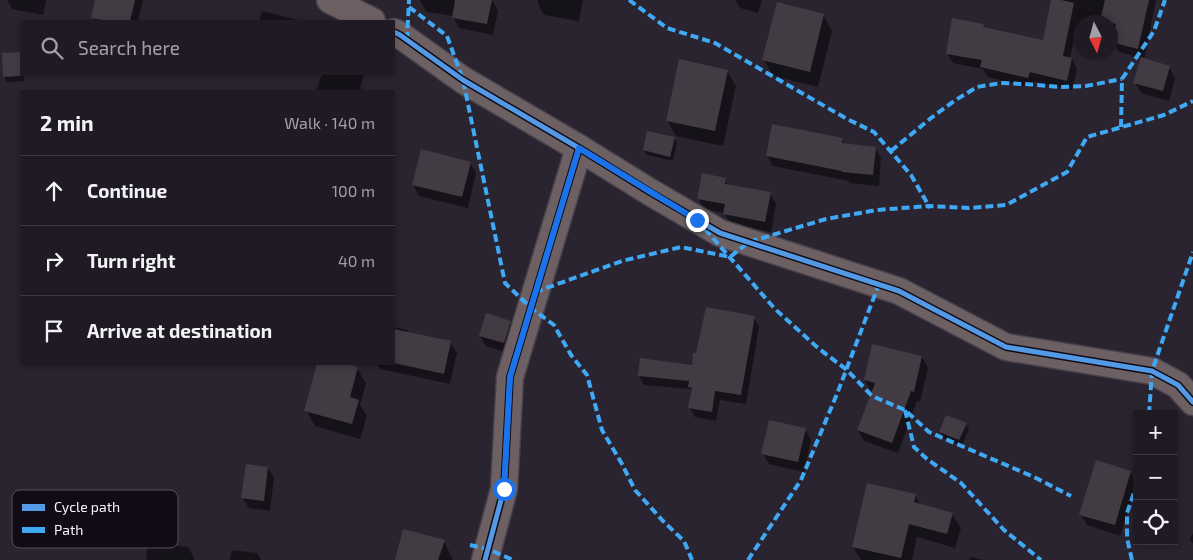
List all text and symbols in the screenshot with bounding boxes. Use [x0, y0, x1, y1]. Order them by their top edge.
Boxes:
north arrow [1073, 15, 1118, 60]
search box [20, 20, 395, 75]
icon: search [38, 34, 66, 62]
text: Search here [78, 36, 180, 59]
text: 2 min [40, 110, 94, 135]
text: Walk · 140 m [284, 113, 375, 132]
icon: ahead [40, 177, 68, 205]
text: Continue [87, 179, 167, 202]
text: 100 m [332, 181, 375, 200]
route end [686, 209, 709, 232]
icon: right [40, 247, 68, 275]
text: Turn right [87, 249, 175, 272]
text: 40 m [338, 251, 375, 270]
icon: arrive [40, 317, 68, 345]
text: Arrive at destination [87, 319, 272, 342]
map controls [1133, 410, 1178, 545]
button: + [1133, 410, 1178, 455]
button: − [1133, 455, 1178, 500]
route start [493, 478, 516, 501]
legend [12, 490, 178, 548]
text: Cycle path [54, 498, 120, 515]
button: locate [1133, 500, 1178, 545]
text: Path [54, 521, 83, 538]

